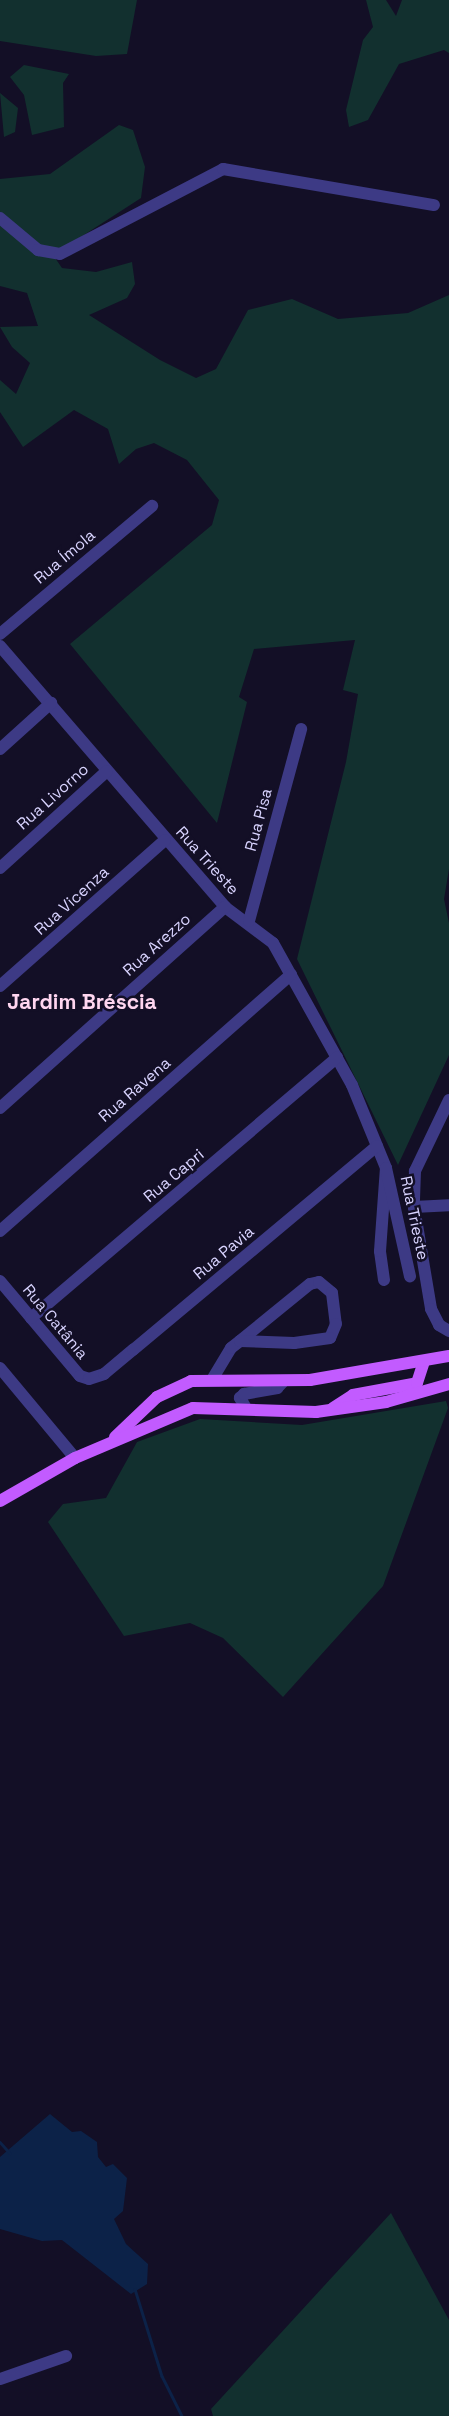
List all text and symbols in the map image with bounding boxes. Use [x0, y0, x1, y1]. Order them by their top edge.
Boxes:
street label: Rua Ímola [31, 526, 99, 588]
street label: Rua Livorno [13, 760, 93, 834]
street label: Rua Pisa [241, 786, 277, 854]
street label: Rua Trieste [171, 823, 243, 899]
street label: Rua Vicenza [31, 863, 113, 939]
street label: Rua Arezzo [119, 910, 195, 980]
district label: Jardim Bréscia [7, 989, 157, 1015]
street label: Rua Ravena [95, 1054, 175, 1126]
street label: Rua Capri [140, 1145, 208, 1207]
street label: Rua Trieste [396, 1174, 432, 1262]
street label: Rua Pavia [190, 1222, 258, 1284]
street label: Rua Catânia [18, 1281, 92, 1363]

